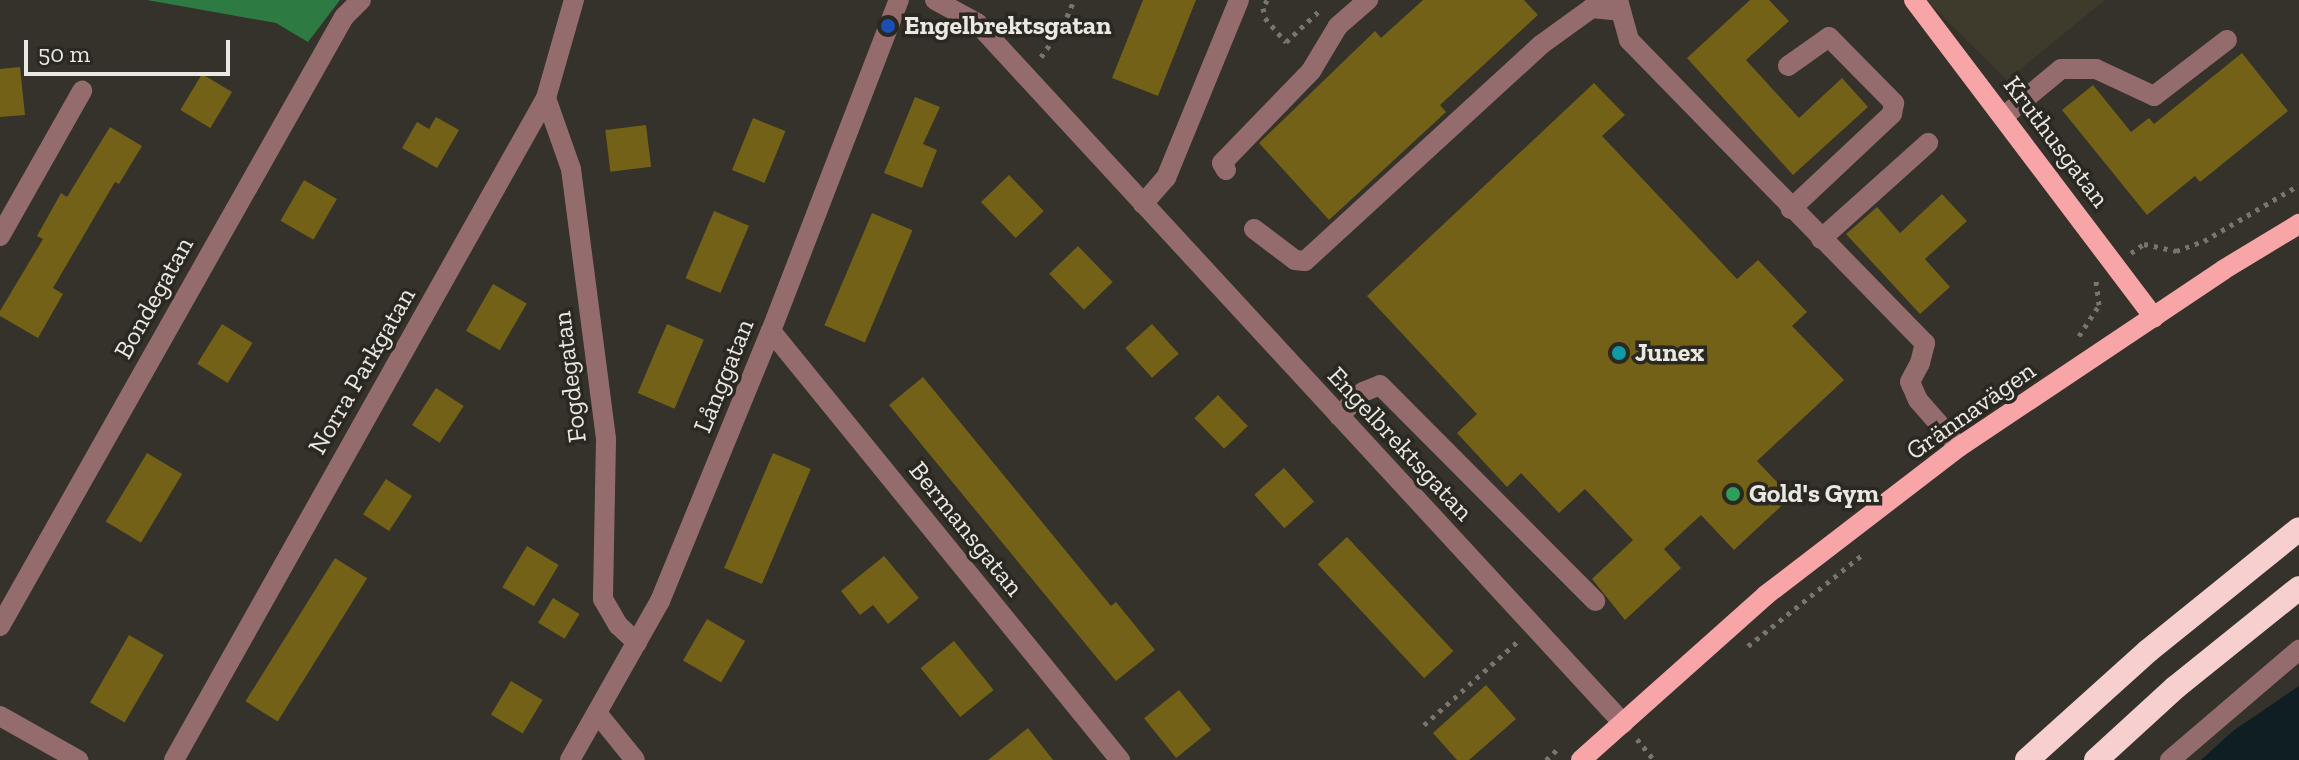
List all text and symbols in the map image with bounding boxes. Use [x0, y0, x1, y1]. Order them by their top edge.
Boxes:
place label: Engelbrektsgatan [904, 10, 1111, 42]
marker: Engelbrektsgatan [879, 17, 897, 35]
scale bar [28, 24, 234, 74]
text: 50 m [38, 39, 90, 68]
street label: Kruthusgatan [1997, 70, 2115, 214]
street label: Bondegatan [108, 232, 200, 364]
street label: Norra Parkgatan [302, 282, 422, 460]
street label: Fogdegatan [546, 310, 594, 444]
street label: Långgatan [687, 315, 761, 437]
place label: Junex [1635, 337, 1704, 369]
marker: Junex [1610, 344, 1628, 362]
street label: Grännavägen [1900, 355, 2042, 467]
street label: Engelbrektsgatan [1321, 361, 1479, 527]
street label: Bermansgatan [902, 455, 1030, 603]
place label: Gold's Gym [1749, 478, 1879, 510]
marker: Gold's Gym [1724, 485, 1742, 503]

